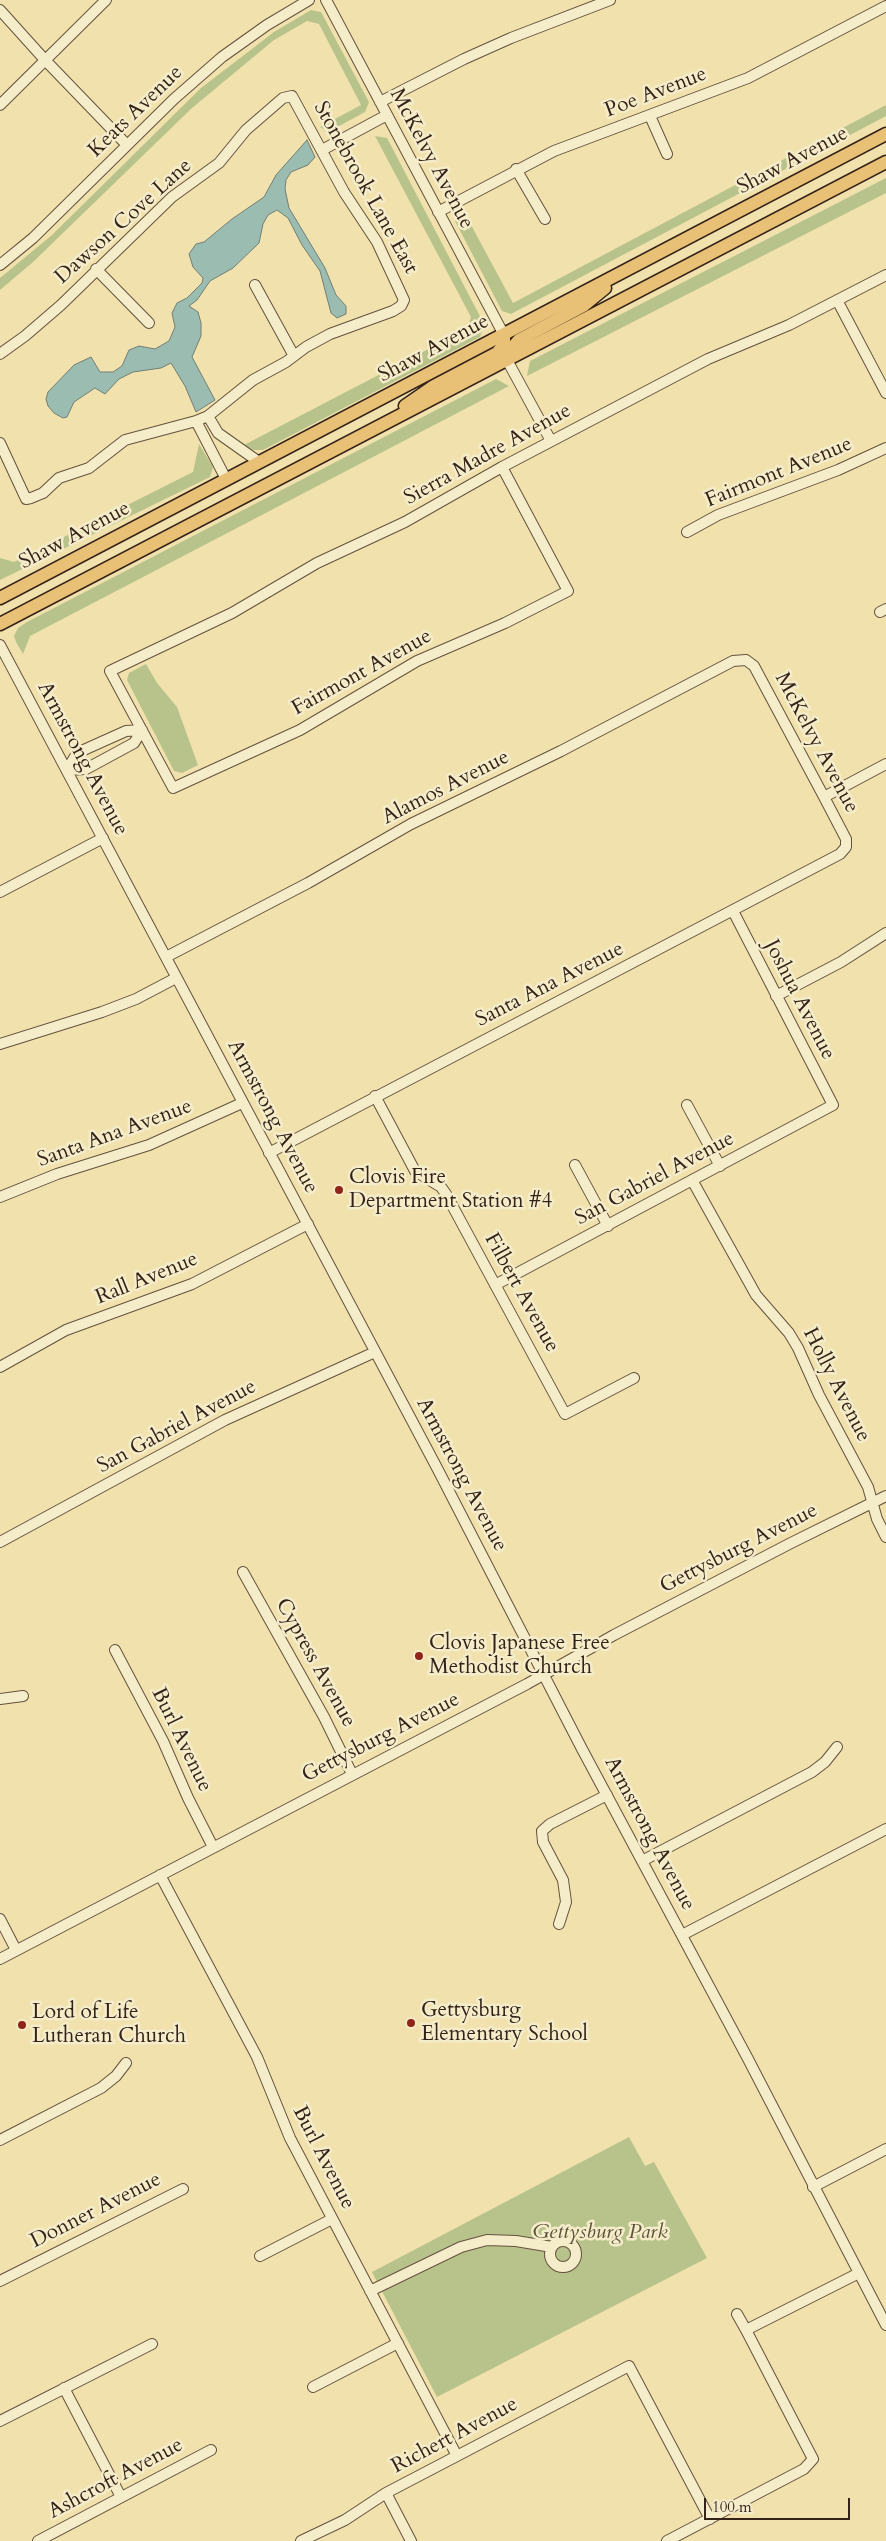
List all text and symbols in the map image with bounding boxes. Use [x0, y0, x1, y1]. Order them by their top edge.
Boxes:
street label: Keats Avenue [83, 61, 189, 163]
street label: Poe Avenue [602, 62, 710, 124]
street label: McKelvy Avenue [383, 85, 479, 233]
street label: Stonebrook Lane East [307, 97, 423, 279]
street label: Shaw Avenue [733, 121, 853, 201]
street label: Dawson Cove Lane [50, 154, 198, 290]
street label: Shaw Avenue [374, 309, 494, 389]
street label: Sierra Madre Avenue [400, 399, 576, 511]
street label: Fairmont Avenue [702, 432, 856, 514]
street label: Shaw Avenue [15, 496, 135, 576]
street label: Fairmont Avenue [288, 624, 436, 722]
street label: McKelvy Avenue [768, 669, 864, 817]
street label: Armstrong Avenue [31, 678, 133, 840]
street label: Alamos Avenue [378, 745, 514, 831]
street label: Joshua Avenue [758, 936, 840, 1064]
street label: Santa Ana Avenue [472, 937, 628, 1033]
street label: Armstrong Avenue [221, 1036, 323, 1198]
street label: Santa Ana Avenue [34, 1094, 196, 1174]
street label: San Gabriel Avenue [571, 1126, 739, 1232]
place label: Clovis Fire Department Station #4 [349, 1165, 552, 1215]
marker: Clovis Fire Department Station #4 [333, 1184, 345, 1196]
street label: Filbert Avenue [478, 1229, 564, 1357]
street label: Rall Avenue [92, 1247, 202, 1311]
street label: Holly Avenue [797, 1324, 875, 1446]
street label: San Gabriel Avenue [93, 1374, 261, 1480]
street label: Armstrong Avenue [410, 1394, 512, 1556]
street label: Gettysburg Avenue [656, 1498, 822, 1600]
street label: Cypress Avenue [269, 1594, 361, 1732]
place label: Clovis Japanese Free Methodist Church [429, 1631, 610, 1681]
marker: Clovis Japanese Free Methodist Church [413, 1650, 425, 1662]
street label: Burl Avenue [145, 1684, 217, 1796]
street label: Gettysburg Avenue [298, 1687, 464, 1789]
street label: Armstrong Avenue [598, 1753, 700, 1915]
place label: Gettysburg Elementary School [421, 1998, 588, 2048]
place label: Lord of Life Lutheran Church [32, 2000, 186, 2050]
marker: Gettysburg Elementary School [405, 2017, 417, 2029]
marker: Lord of Life Lutheran Church [16, 2019, 28, 2031]
street label: Burl Avenue [286, 2102, 360, 2214]
street label: Donner Avenue [26, 2167, 166, 2255]
park label: Gettysburg Park [532, 2220, 668, 2246]
street label: Richert Avenue [388, 2392, 522, 2480]
street label: Ashcroft Avenue [44, 2433, 188, 2525]
scale bar [706, 2488, 852, 2520]
text: 100 m [712, 2497, 752, 2517]

